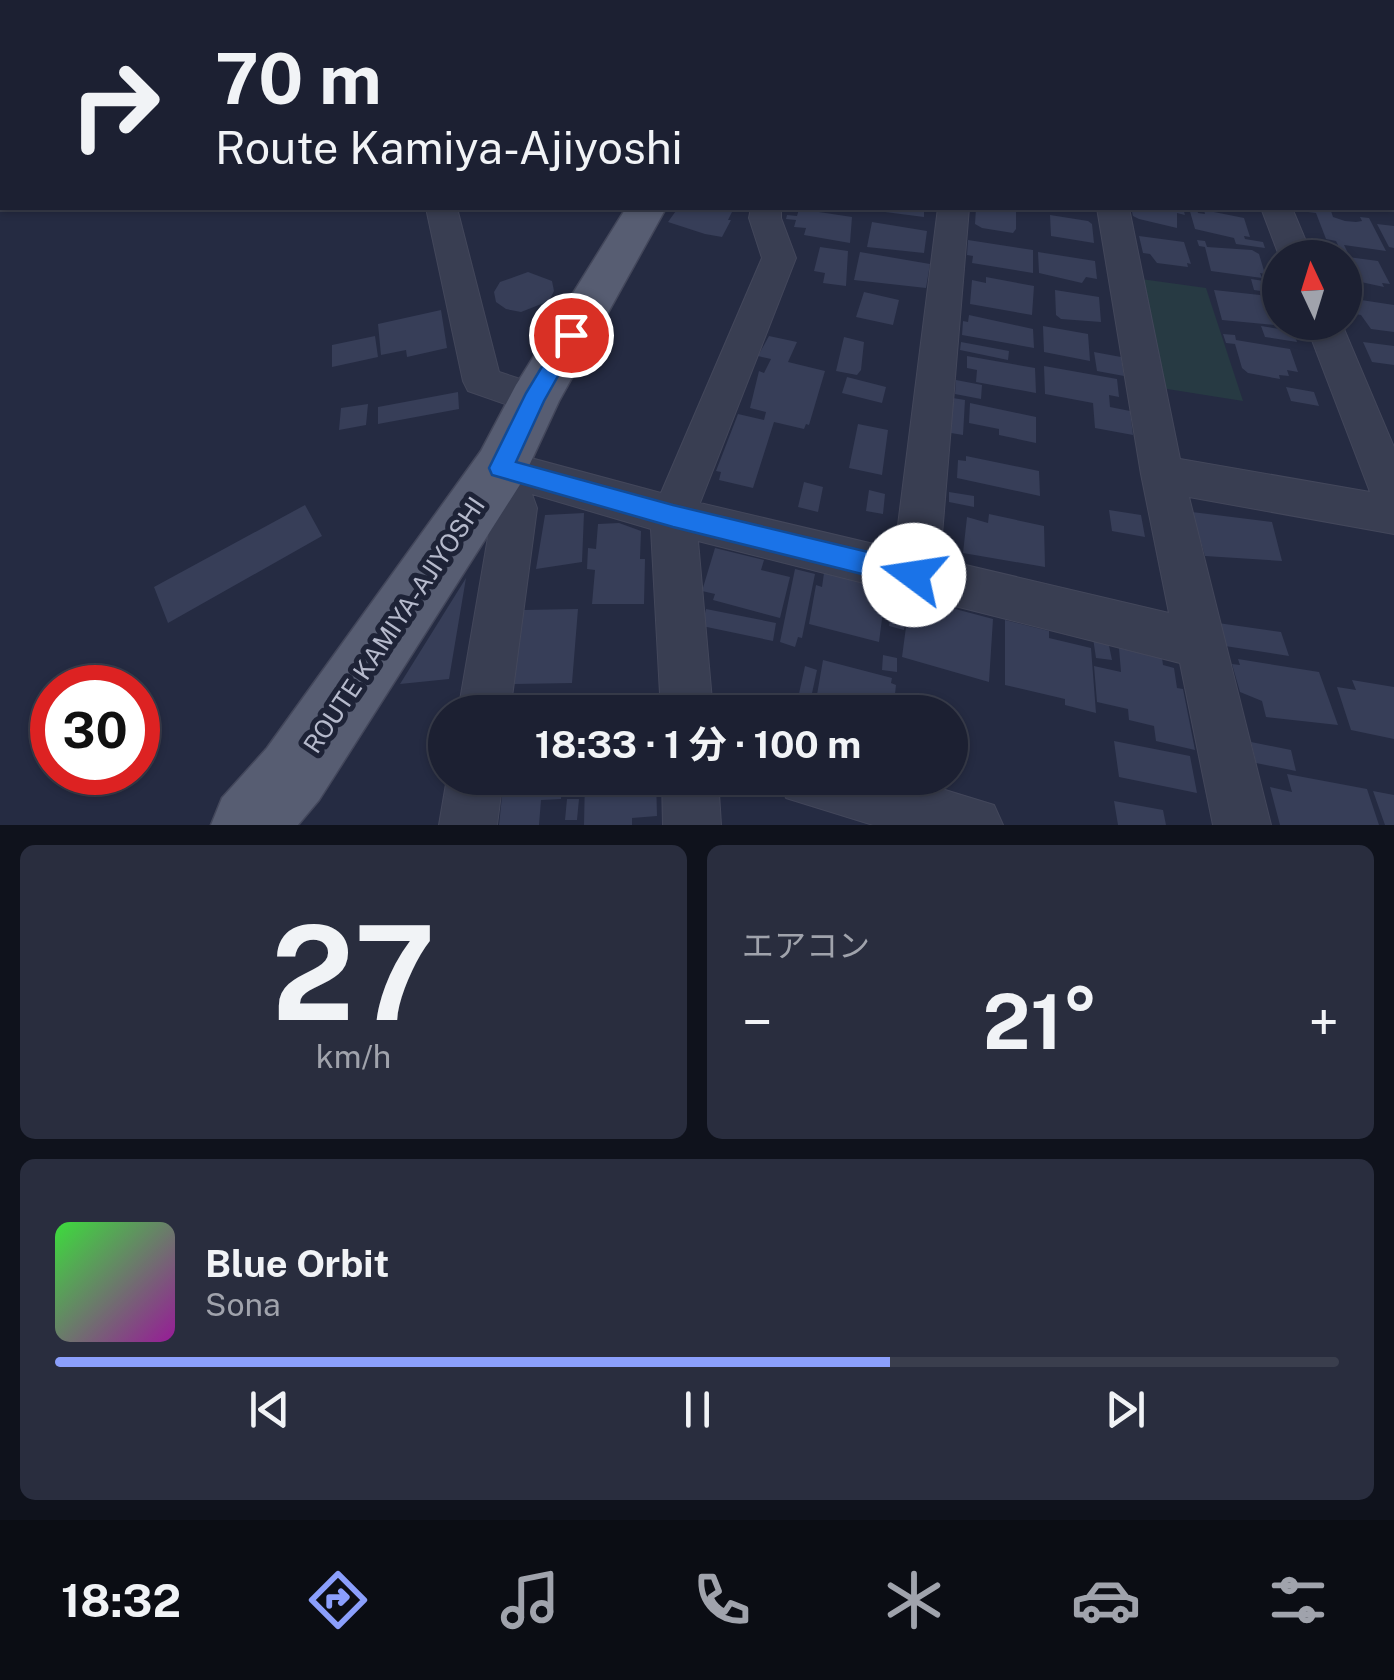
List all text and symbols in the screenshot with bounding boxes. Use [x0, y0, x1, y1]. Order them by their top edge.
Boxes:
text: 70 m [215, 37, 382, 120]
icon: right [50, 40, 180, 170]
text: Route Kamiya-Ajiyoshi [215, 121, 683, 174]
north arrow [1262, 240, 1362, 340]
map controls [1262, 240, 1362, 340]
pin [529, 293, 614, 378]
icon: arrive [544, 308, 599, 363]
street label: ROUTE KAMIYA-AJIYOSHI [297, 491, 491, 759]
position arrow [862, 523, 966, 627]
speed limit sign: 30 [30, 665, 160, 795]
text: 18:33 · 1 分 · 100 m [535, 722, 861, 767]
text: 27 [272, 897, 435, 1049]
text: エアコン [742, 927, 870, 964]
text: 21° [983, 978, 1098, 1066]
text: − [742, 990, 773, 1054]
text: + [1309, 990, 1339, 1054]
text: km/h [316, 1038, 391, 1075]
text: Blue Orbit [205, 1241, 389, 1286]
text: Sona [205, 1286, 281, 1323]
icon: previous [242, 1382, 297, 1437]
icon: pause [670, 1382, 725, 1437]
icon: next [1098, 1382, 1153, 1437]
icon: directions [303, 1565, 373, 1635]
icon: music [495, 1565, 565, 1635]
icon: phone [687, 1565, 757, 1635]
icon: climate [879, 1565, 949, 1635]
icon: car [1071, 1565, 1141, 1635]
icon: filters [1263, 1565, 1333, 1635]
text: 18:32 [61, 1574, 181, 1627]

